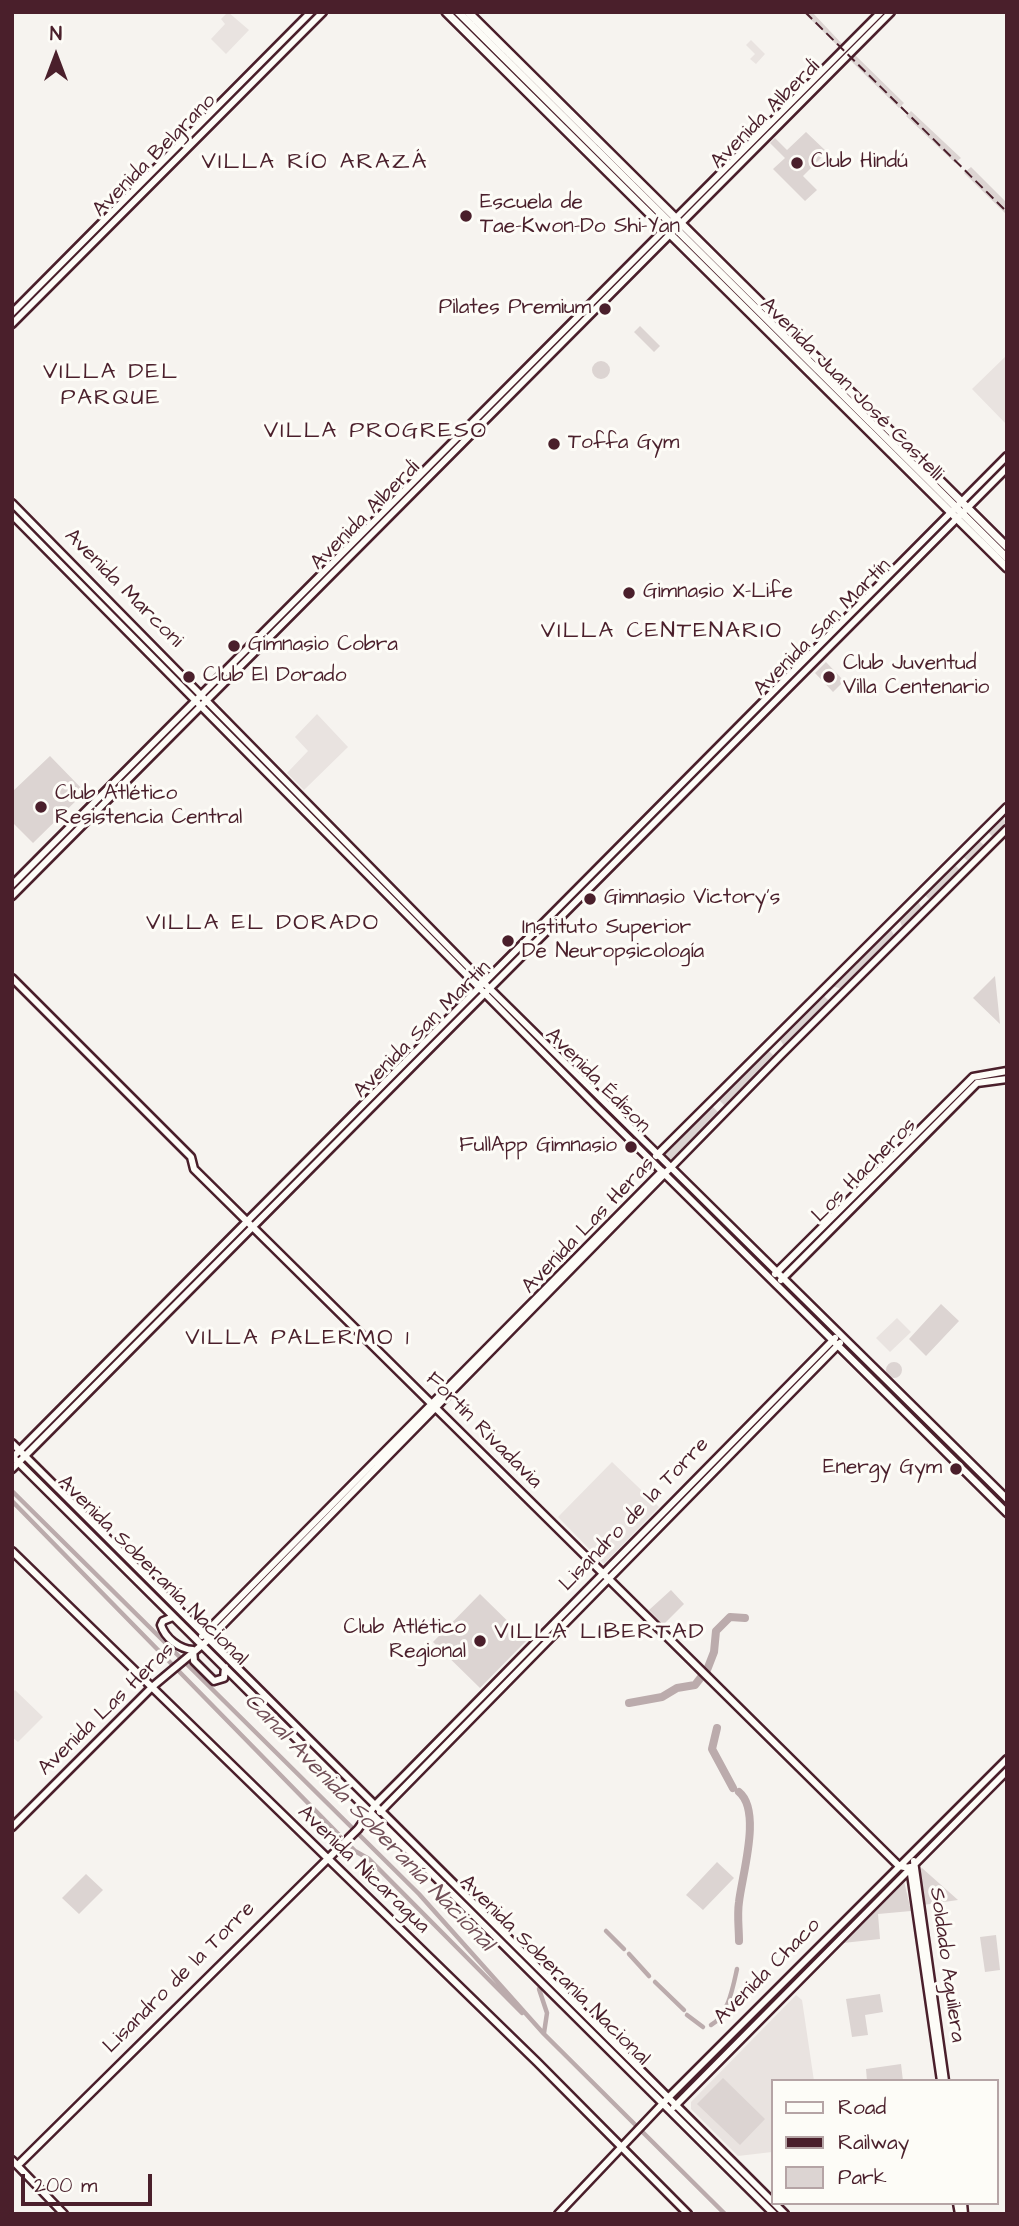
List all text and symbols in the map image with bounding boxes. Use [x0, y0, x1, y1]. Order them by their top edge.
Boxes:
north arrow [21, 21, 91, 91]
text: N [50, 21, 62, 48]
street label: Avenida Alberdi [706, 55, 826, 175]
street label: Avenida Belgrano [88, 89, 222, 223]
district label: VILLA RÍO ARAZÁ [203, 149, 427, 177]
place label: Club Hindú [811, 150, 908, 176]
marker: Club Hindú [789, 155, 805, 171]
place label: Escuela de Tae-Kwon-Do Shi-Yan [480, 191, 680, 241]
marker: Escuela de Tae-Kwon-Do Shi-Yan [458, 208, 474, 224]
street label: Avenida Juan José Castelli [754, 293, 948, 487]
place label: Pilates Premium [439, 296, 591, 322]
marker: Pilates Premium [597, 301, 613, 317]
district label: VILLA DEL PARQUE [44, 359, 178, 413]
district label: VILLA PROGRESO [266, 418, 486, 446]
place label: Toffa Gym [568, 431, 679, 457]
marker: Toffa Gym [546, 436, 562, 452]
street label: Avenida Alberdi [306, 456, 426, 576]
street label: Avenida Marconi [58, 524, 188, 654]
street label: Avenida San Martín [749, 554, 897, 702]
place label: Gimnasio X-Life [643, 580, 793, 606]
marker: Gimnasio X-Life [621, 585, 637, 601]
district label: VILLA CENTENARIO [543, 618, 781, 646]
place label: Gimnasio Cobra [248, 633, 398, 659]
marker: Gimnasio Cobra [226, 638, 242, 654]
place label: Club Juventud Villa Centenario [843, 652, 989, 702]
place label: Club El Dorado [203, 664, 346, 690]
marker: Club El Dorado [181, 669, 197, 685]
marker: Club Juventud Villa Centenario [821, 669, 837, 685]
place label: Club Atlético Resistencia Central [55, 782, 242, 832]
marker: Club Atlético Resistencia Central [33, 799, 49, 815]
place label: Gimnasio Victory's [604, 886, 780, 912]
marker: Gimnasio Victory's [582, 891, 598, 907]
district label: VILLA EL DORADO [148, 910, 378, 938]
place label: Instituto Superior De Neuropsicología [522, 916, 704, 966]
marker: Instituto Superior De Neuropsicología [500, 933, 516, 949]
street label: Avenida San Martín [349, 956, 497, 1104]
street label: Avenida Édison [539, 1023, 655, 1139]
street label: Los Hacheros [807, 1113, 923, 1229]
place label: FullApp Gimnasio [459, 1134, 617, 1160]
marker: FullApp Gimnasio [623, 1139, 639, 1155]
street label: Avenida Las Heras [517, 1152, 661, 1300]
district label: VILLA PALERMO 1 [187, 1325, 409, 1353]
street label: Fortín Rivadavia [419, 1367, 547, 1495]
street label: Lisandro de la Torre [555, 1433, 715, 1597]
place label: Energy Gym [823, 1456, 942, 1482]
marker: Energy Gym [948, 1461, 964, 1477]
street label: Avenida Soberanía Nacional [51, 1470, 253, 1672]
place label: Club Atlético Regional [344, 1616, 466, 1666]
district label: VILLA LIBERTAD [496, 1619, 704, 1647]
marker: Club Atlético Regional [472, 1633, 488, 1649]
street label: Avenida Las Heras [33, 1638, 181, 1782]
water label: Canal Avenida Soberanía Nacional [237, 1688, 499, 1958]
street label: Avenida Nicaragua [292, 1800, 434, 1940]
street label: Avenida Soberanía Nacional [453, 1870, 655, 2072]
street label: Soldado Aguilera [923, 1886, 969, 2044]
street label: Lisandro de la Torre [99, 1897, 261, 2059]
street label: Avenida Chaco [709, 1913, 827, 2031]
legend [771, 2079, 998, 2205]
text: Road [838, 2093, 886, 2122]
text: Railway [838, 2128, 909, 2157]
scale bar [24, 2160, 156, 2204]
text: Park [838, 2163, 887, 2192]
text: 200 m [34, 2171, 97, 2200]

